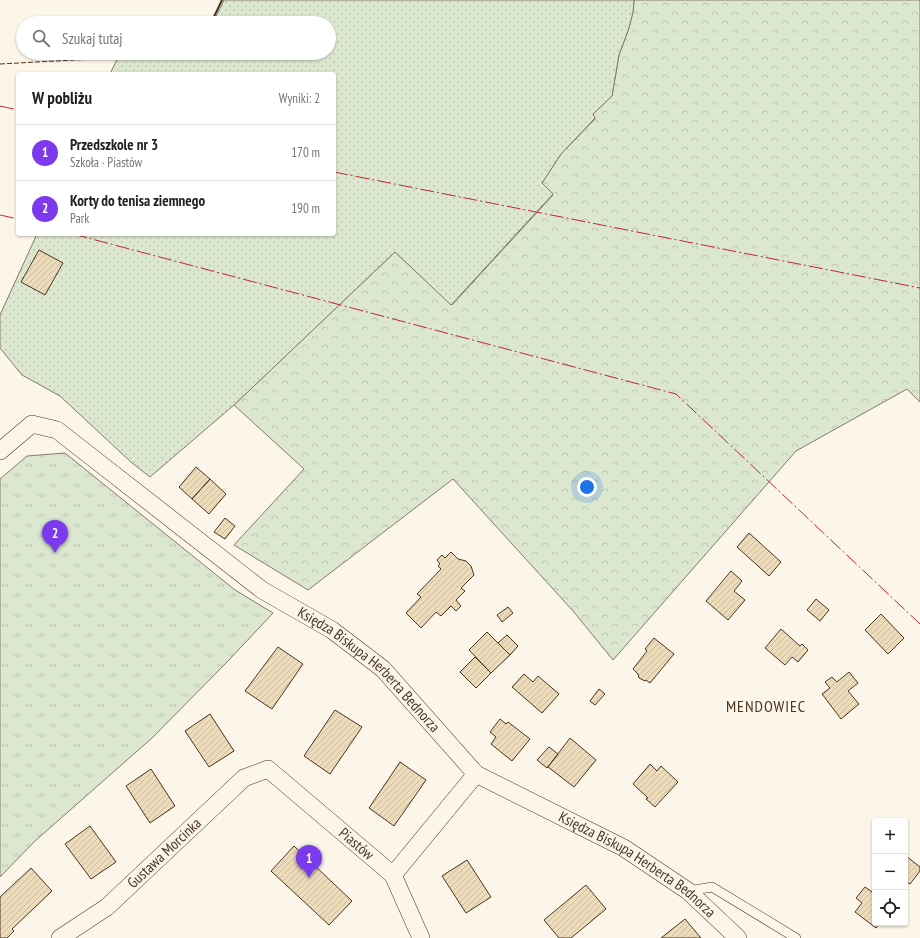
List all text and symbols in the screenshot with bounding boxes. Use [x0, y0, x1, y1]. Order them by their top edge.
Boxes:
search box [16, 16, 336, 60]
icon: search [30, 27, 52, 49]
text: Szukaj tutaj [62, 29, 123, 48]
text: W pobliżu [32, 87, 92, 109]
text: Wyniki: 2 [279, 90, 320, 107]
text: Przedszkole nr 3 [70, 135, 158, 154]
text: 1 [42, 144, 48, 161]
text: 170 m [291, 144, 320, 161]
text: Szkoła · Piastów [70, 154, 142, 171]
text: Korty do tenisa ziemnego [70, 191, 205, 210]
text: 2 [42, 200, 48, 217]
text: 190 m [291, 200, 320, 217]
text: Park [70, 210, 89, 227]
your location [577, 477, 597, 497]
pin: 2 [42, 520, 68, 553]
street label: Księdza Biskupa Herberta Bednorza [295, 602, 444, 736]
district label: MENDOWIEC [726, 696, 806, 716]
street label: Księdza Biskupa Herberta Bednorza [556, 807, 720, 921]
street label: Gustawa Morcinka [123, 813, 205, 892]
map controls [872, 818, 908, 926]
button: + [872, 818, 908, 854]
street label: Piastów [335, 823, 378, 864]
pin: 1 [296, 845, 322, 878]
button: − [872, 854, 908, 890]
button: locate [872, 890, 908, 926]

